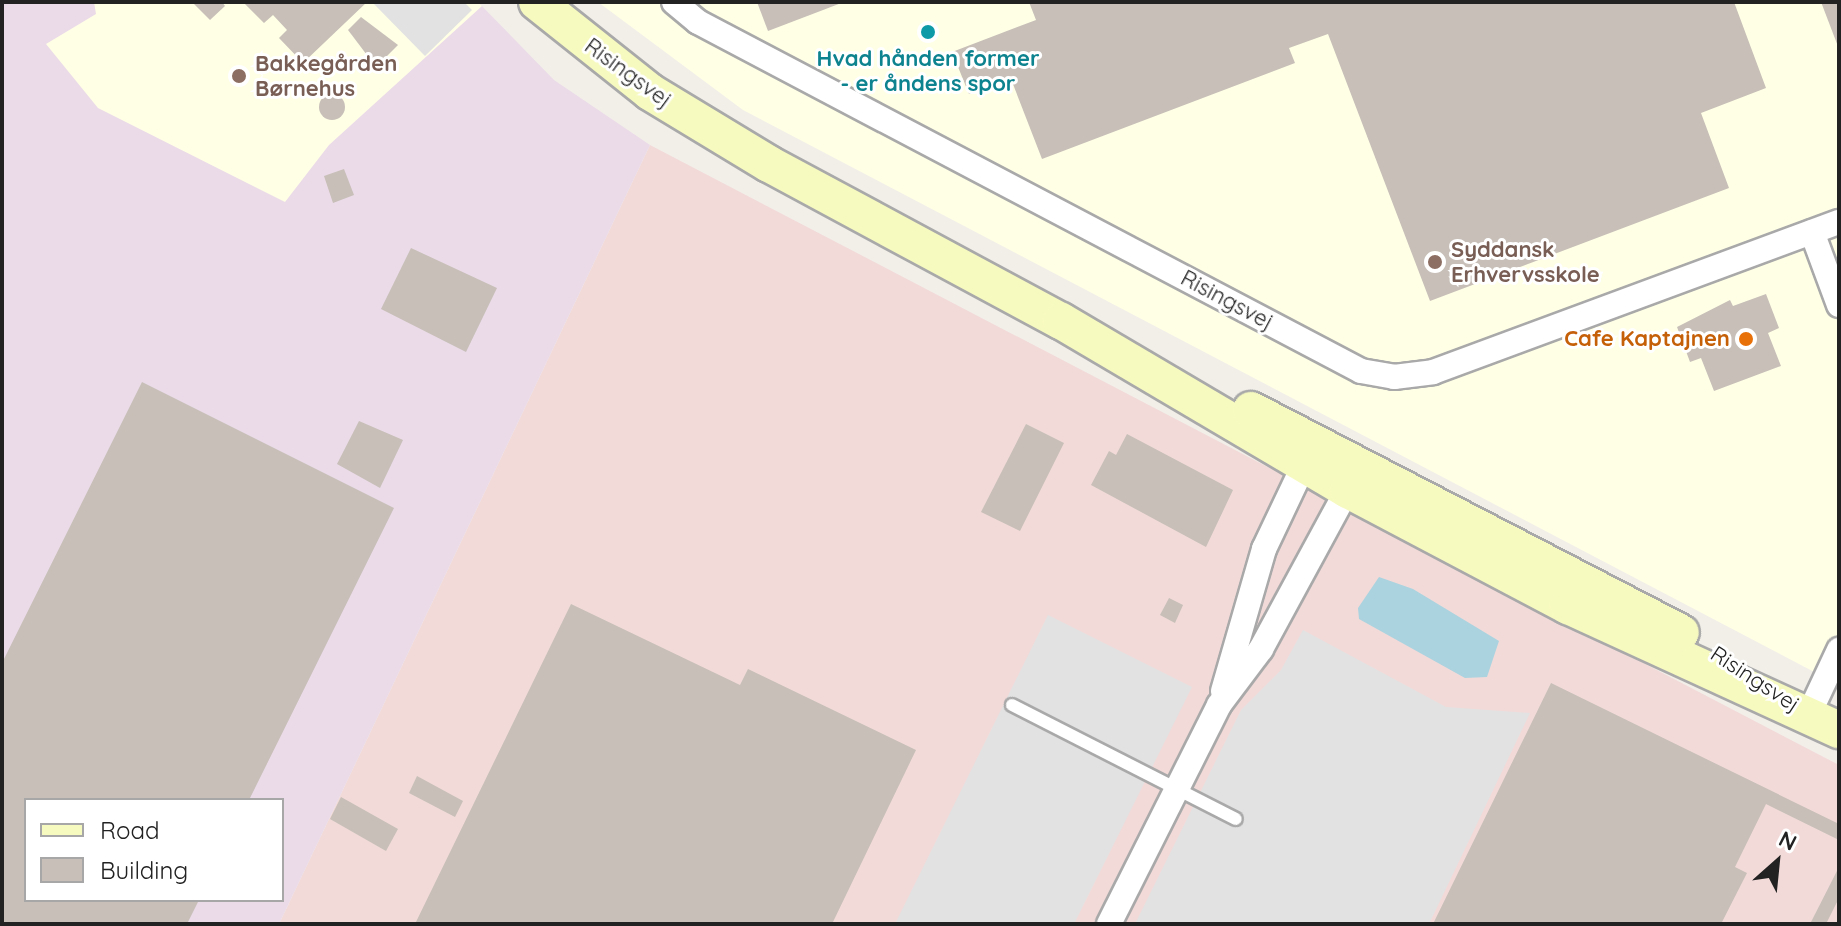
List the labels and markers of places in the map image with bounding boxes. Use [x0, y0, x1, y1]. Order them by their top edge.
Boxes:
marker: Hvad hånden former - er åndens spor [919, 23, 937, 41]
place label: Hvad hånden former - er åndens spor [817, 45, 1039, 96]
place label: Bakkegården Børnehus [255, 50, 397, 102]
marker: Bakkegården Børnehus [230, 67, 248, 85]
place label: Syddansk Erhvervsskole [1451, 236, 1600, 288]
marker: Syddansk Erhvervsskole [1426, 253, 1444, 271]
place label: Cafe Kaptajnen [1564, 326, 1730, 352]
marker: Cafe Kaptajnen [1737, 330, 1755, 348]

